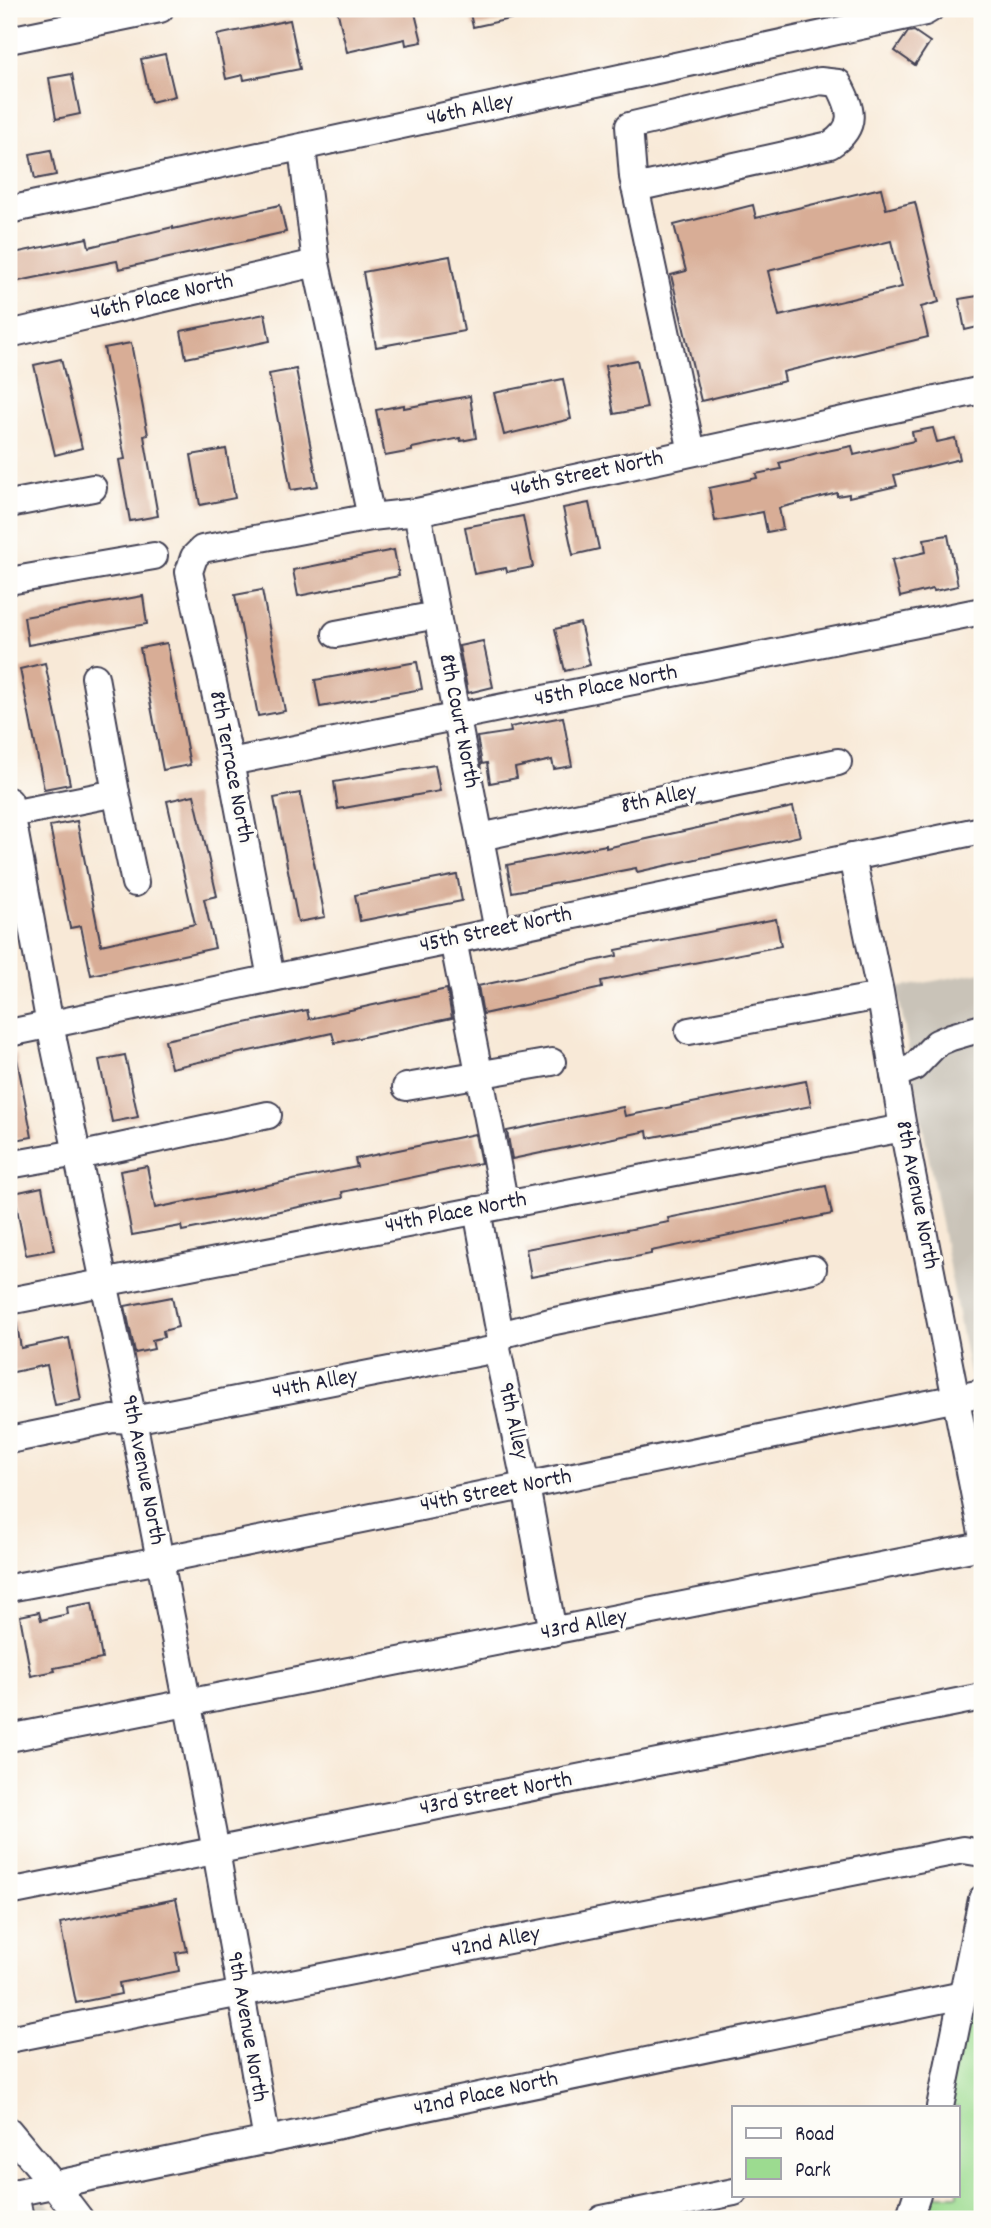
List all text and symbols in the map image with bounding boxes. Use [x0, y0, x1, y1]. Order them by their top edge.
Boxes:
street label: 46th Alley [424, 86, 517, 136]
street label: 46th Place North [87, 266, 237, 330]
street label: 46th Street North [508, 443, 666, 507]
street label: 8th Court North [429, 651, 487, 791]
street label: 45th Place North [532, 657, 680, 717]
street label: 8th Terrace North [199, 688, 261, 846]
street label: 8th Alley [618, 776, 700, 824]
street label: 45th Street North [417, 899, 575, 963]
street label: 8th Avenue North [885, 1118, 947, 1272]
street label: 44th Place North [382, 1184, 530, 1244]
street label: 44th Alley [269, 1360, 361, 1409]
street label: 9th Alley [488, 1380, 536, 1463]
street label: 9th Avenue North [111, 1392, 173, 1548]
street label: 44th Street North [417, 1461, 575, 1523]
street label: 43rd Alley [538, 1601, 631, 1651]
street label: 43rd Street North [417, 1764, 575, 1826]
street label: 42nd Alley [449, 1918, 544, 1968]
street label: 9th Avenue North [217, 1949, 275, 2105]
street label: 42nd Place North [411, 2064, 561, 2126]
legend [732, 2106, 960, 2196]
text: Road [795, 2121, 834, 2151]
text: Park [795, 2157, 831, 2187]

